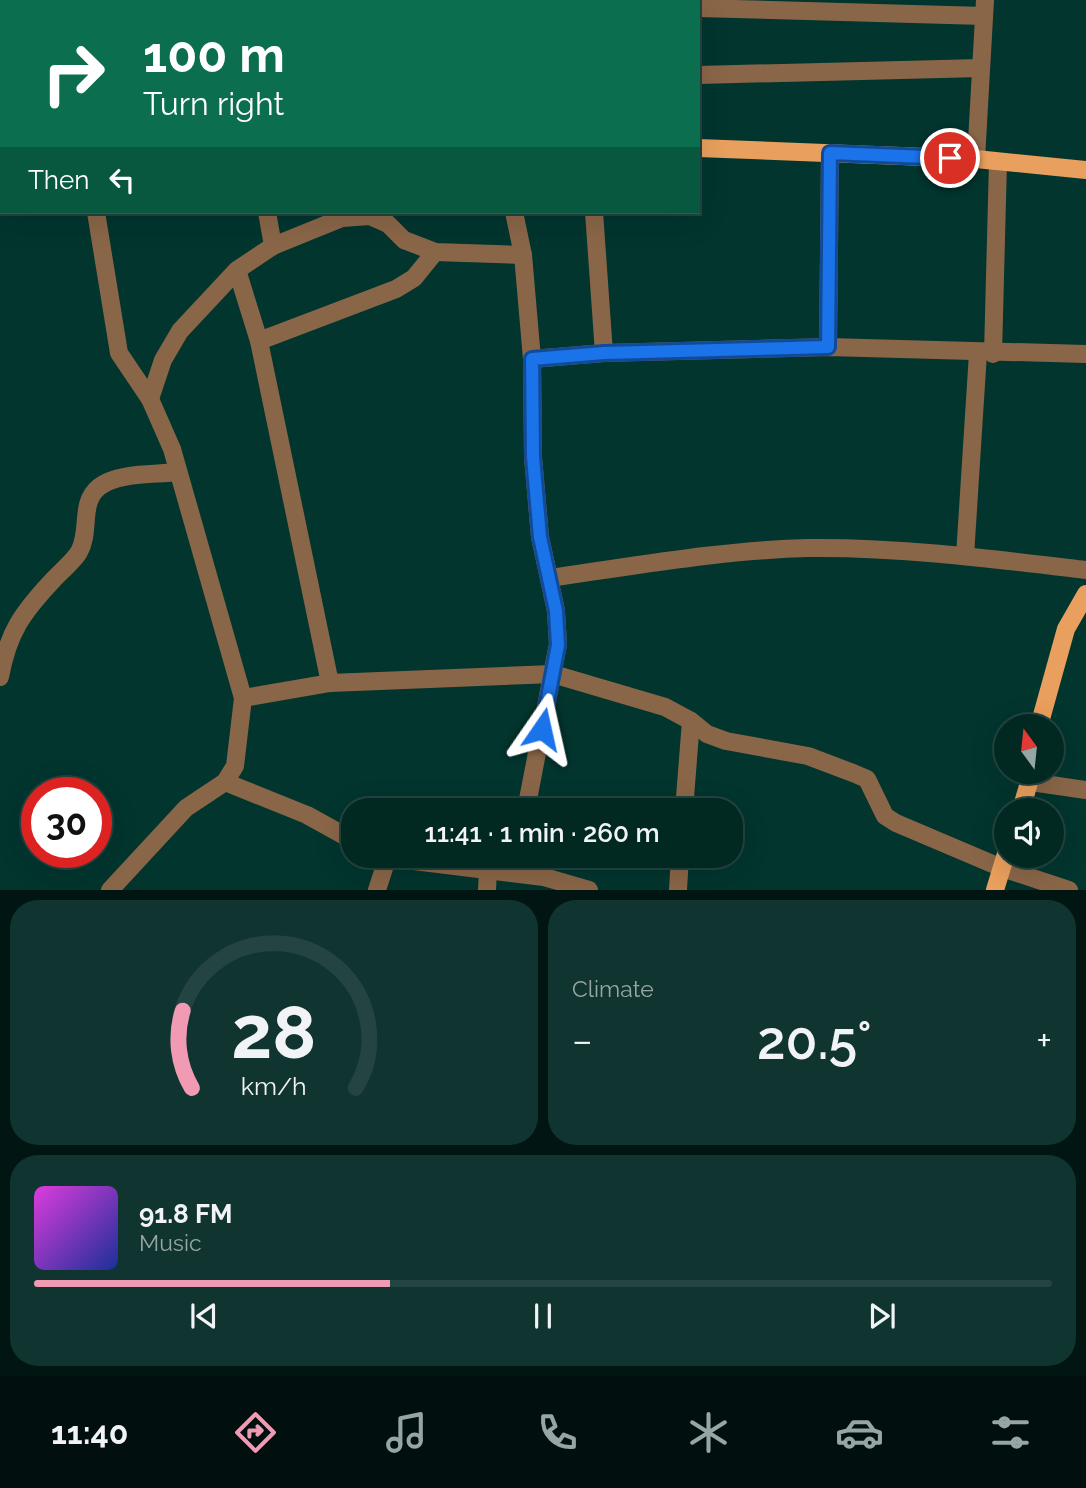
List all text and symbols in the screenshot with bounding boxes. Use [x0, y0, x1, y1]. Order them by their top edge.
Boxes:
text: 100 m [143, 26, 285, 83]
icon: right [28, 28, 119, 119]
text: Turn right [143, 85, 284, 122]
pin [920, 128, 980, 188]
icon: arrive [931, 139, 969, 177]
icon: left [103, 161, 141, 199]
text: Then [28, 165, 89, 195]
position arrow [505, 692, 579, 766]
north arrow [994, 714, 1064, 784]
map controls [994, 714, 1064, 868]
speed limit sign: 30 [21, 777, 112, 868]
button: sound [994, 798, 1064, 868]
text: 11:41 · 1 min · 260 m [424, 818, 660, 848]
text: Climate [572, 975, 654, 1002]
text: 28 [231, 991, 317, 1076]
text: 20.5° [757, 1010, 872, 1071]
text: − [572, 1018, 592, 1063]
text: + [1036, 1018, 1052, 1063]
text: km/h [241, 1071, 307, 1101]
text: 91.8 FM [139, 1199, 232, 1229]
text: Music [139, 1229, 202, 1256]
icon: previous [185, 1297, 223, 1335]
icon: pause [524, 1297, 562, 1335]
icon: next [863, 1297, 901, 1335]
icon: directions [231, 1408, 280, 1457]
icon: music [382, 1408, 431, 1457]
icon: phone [533, 1408, 582, 1457]
icon: climate [684, 1408, 733, 1457]
icon: car [835, 1408, 884, 1457]
icon: filters [986, 1408, 1035, 1457]
text: 11:40 [51, 1414, 128, 1451]

